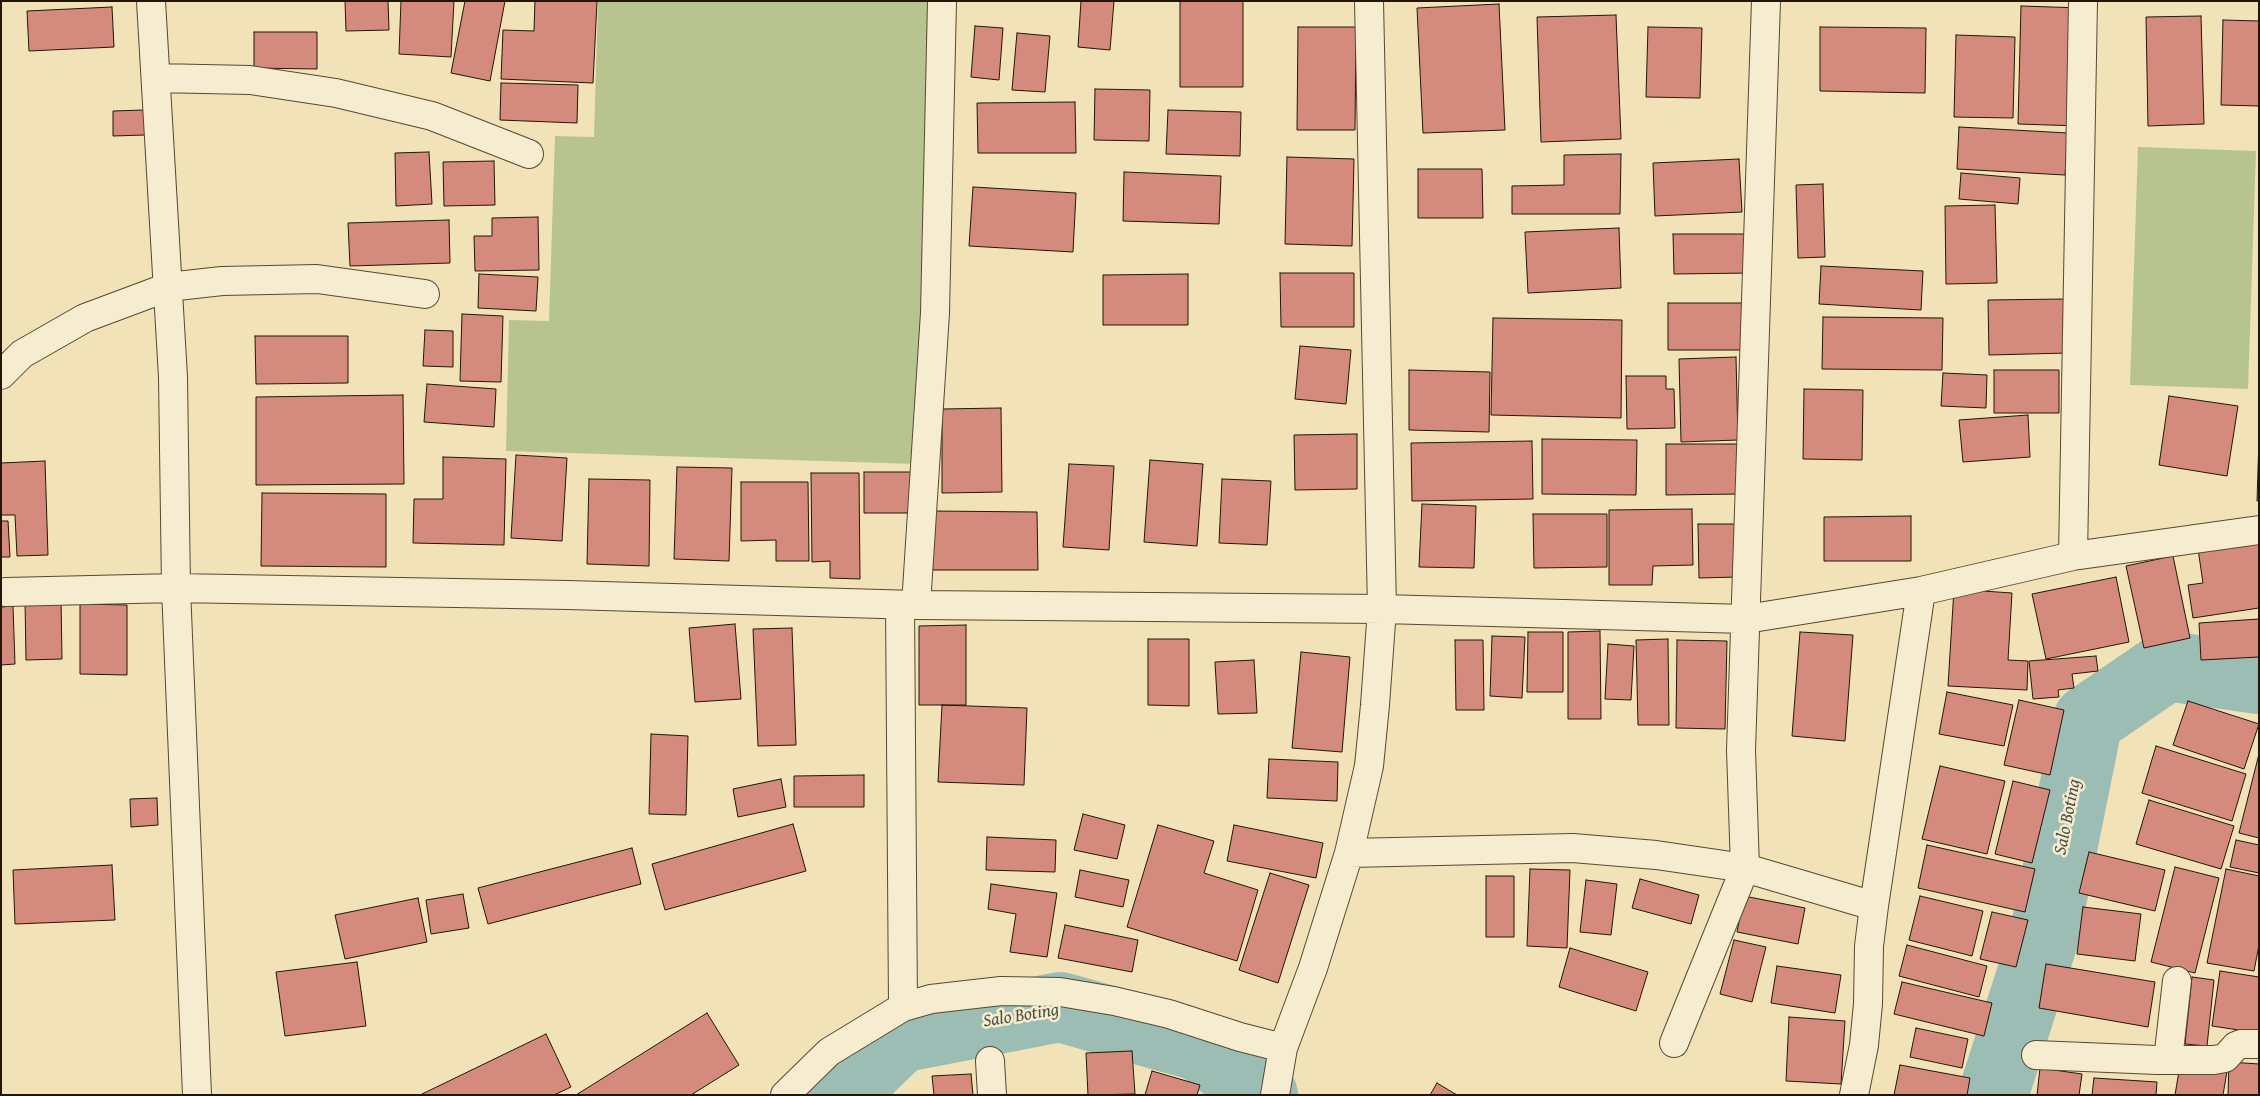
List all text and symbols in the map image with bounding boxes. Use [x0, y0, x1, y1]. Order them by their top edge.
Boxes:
water label: Salo Boting [2050, 777, 2086, 857]
water label: Salo Boting [981, 999, 1061, 1033]

